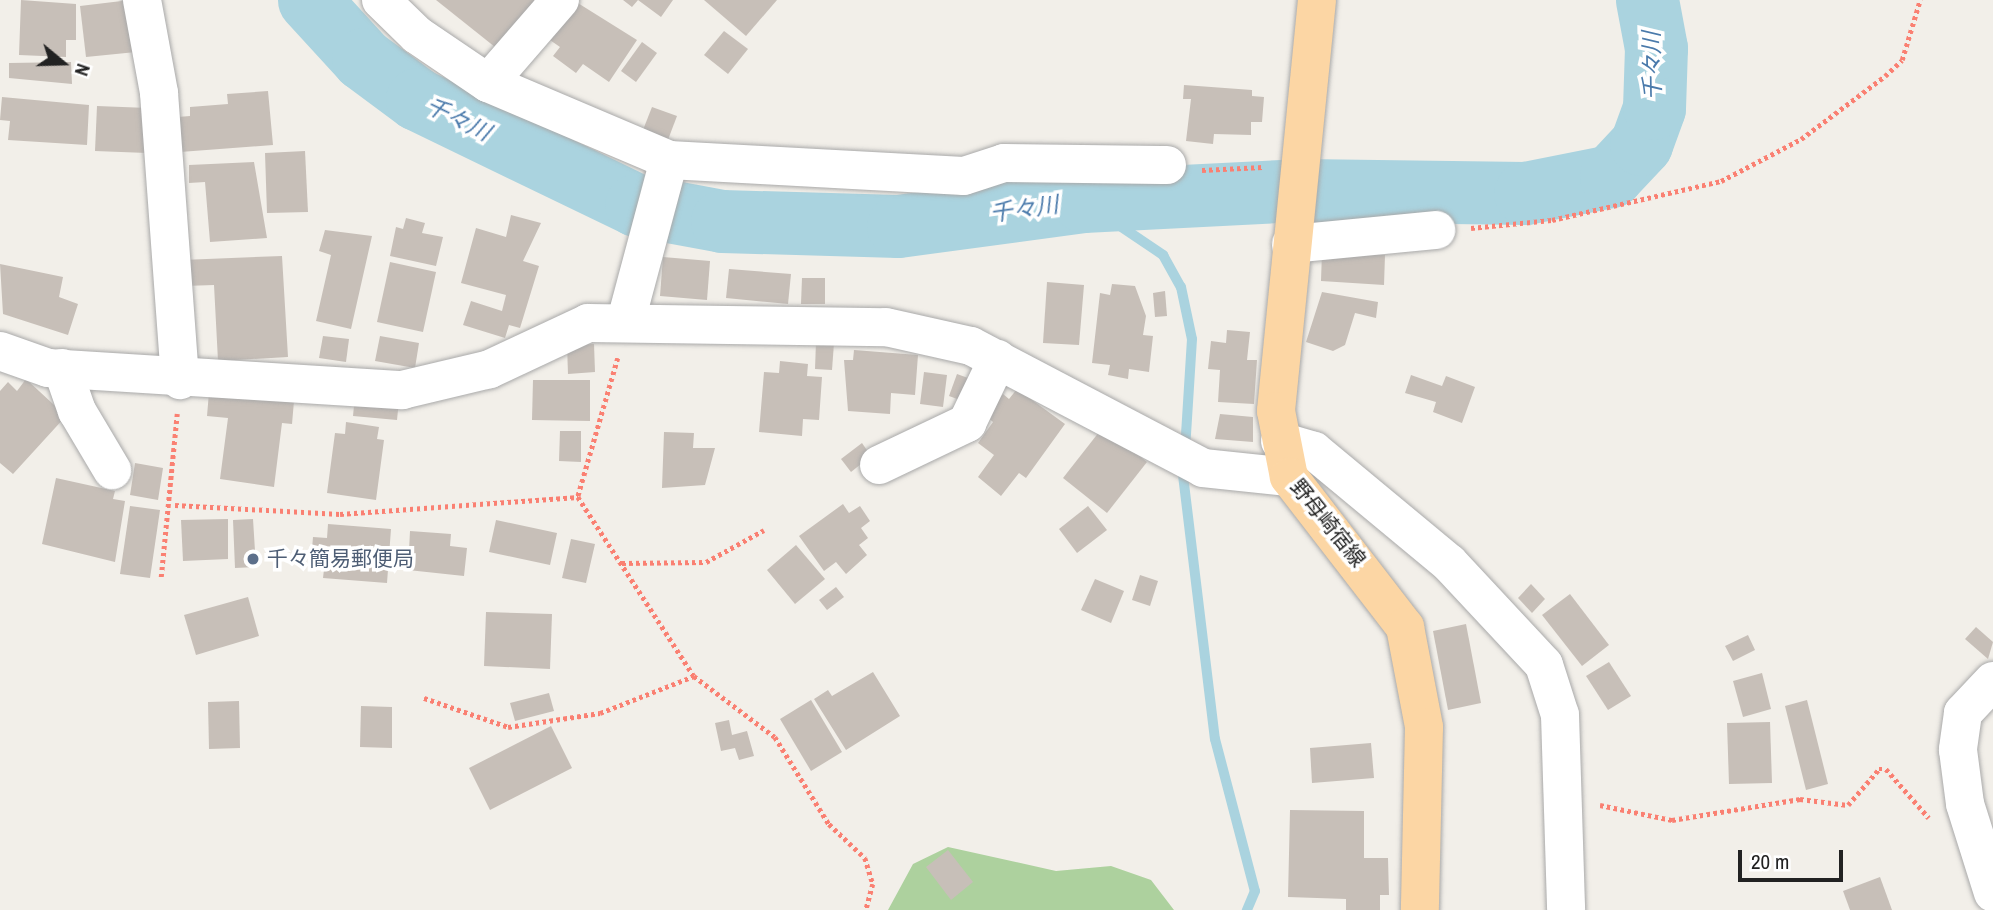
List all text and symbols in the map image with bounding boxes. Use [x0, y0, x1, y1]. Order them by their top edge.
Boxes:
north arrow [28, 28, 98, 98]
water label: 千々川 [1638, 31, 1666, 101]
text: N [69, 60, 97, 79]
water label: 千々川 [421, 91, 495, 147]
water label: 千々川 [988, 191, 1060, 227]
street label: 野母崎宿線 [1285, 474, 1371, 572]
place label: 千々簡易郵便局 [267, 546, 414, 572]
marker: 千々簡易郵便局 [245, 551, 261, 567]
scale bar [1741, 836, 1846, 880]
text: 20 m [1751, 847, 1789, 876]

